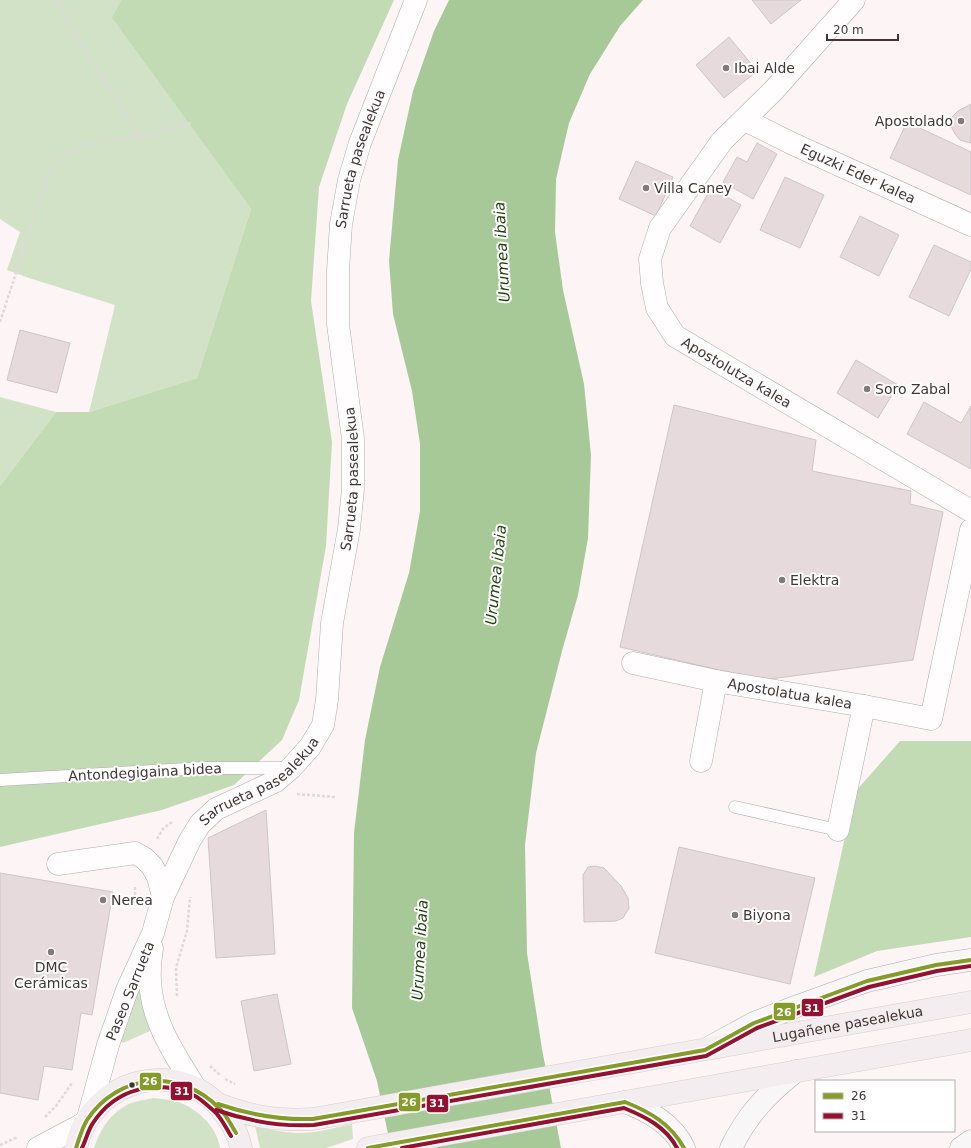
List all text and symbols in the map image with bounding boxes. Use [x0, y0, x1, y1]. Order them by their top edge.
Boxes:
scale bar [827, 16, 898, 42]
text: 20 m [833, 23, 864, 37]
place label: Ibai Alde [734, 60, 795, 76]
marker: Ibai Alde [721, 63, 731, 73]
street label: Sarrueta pasealekua [332, 87, 388, 230]
place label: Apostolado [875, 113, 953, 129]
marker: Apostolado [956, 116, 966, 126]
street label: Eguzki Eder kalea [798, 140, 918, 207]
place label: Villa Caney [654, 180, 732, 196]
marker: Villa Caney [641, 183, 651, 193]
water label: Urumea ibaia [490, 201, 514, 303]
street label: Apostolutza kalea [679, 334, 794, 411]
place label: Soro Zabal [875, 381, 950, 397]
marker: Soro Zabal [862, 384, 872, 394]
street label: Sarrueta pasealekua [337, 406, 361, 552]
water label: Urumea ibaia [482, 524, 510, 626]
place label: Elektra [790, 572, 839, 588]
marker: Elektra [777, 575, 787, 585]
street label: Apostolatua kalea [727, 675, 853, 712]
street label: Sarrueta pasealekua [196, 734, 322, 829]
street label: Antondegigaina bidea [68, 760, 222, 784]
place label: Nerea [111, 892, 153, 908]
marker: Nerea [98, 895, 108, 905]
water label: Urumea ibaia [408, 899, 432, 1001]
place label: Biyona [743, 907, 791, 923]
marker: Biyona [730, 910, 740, 920]
street label: Paseo Sarrueta [103, 939, 157, 1043]
marker: DMC Cerámicas [46, 947, 56, 957]
place label: DMC Cerámicas [14, 959, 88, 991]
line badge: 31 [801, 998, 824, 1017]
line badge: 26 [773, 1002, 796, 1021]
text: 31 [804, 1002, 820, 1015]
street label: Lugañene pasealekua [771, 1003, 924, 1045]
text: 26 [776, 1006, 792, 1019]
line badge: 26 [139, 1072, 162, 1091]
text: 26 [142, 1075, 158, 1088]
unlabelled marker [127, 1080, 137, 1090]
legend [815, 1080, 955, 1132]
line badge: 31 [170, 1081, 193, 1101]
text: 31 [174, 1085, 190, 1098]
text: 26 [851, 1089, 866, 1103]
line badge: 26 [398, 1092, 421, 1112]
line badge: 31 [426, 1094, 449, 1113]
text: 26 [401, 1096, 417, 1109]
text: 31 [429, 1097, 445, 1110]
text: 31 [851, 1109, 866, 1123]

